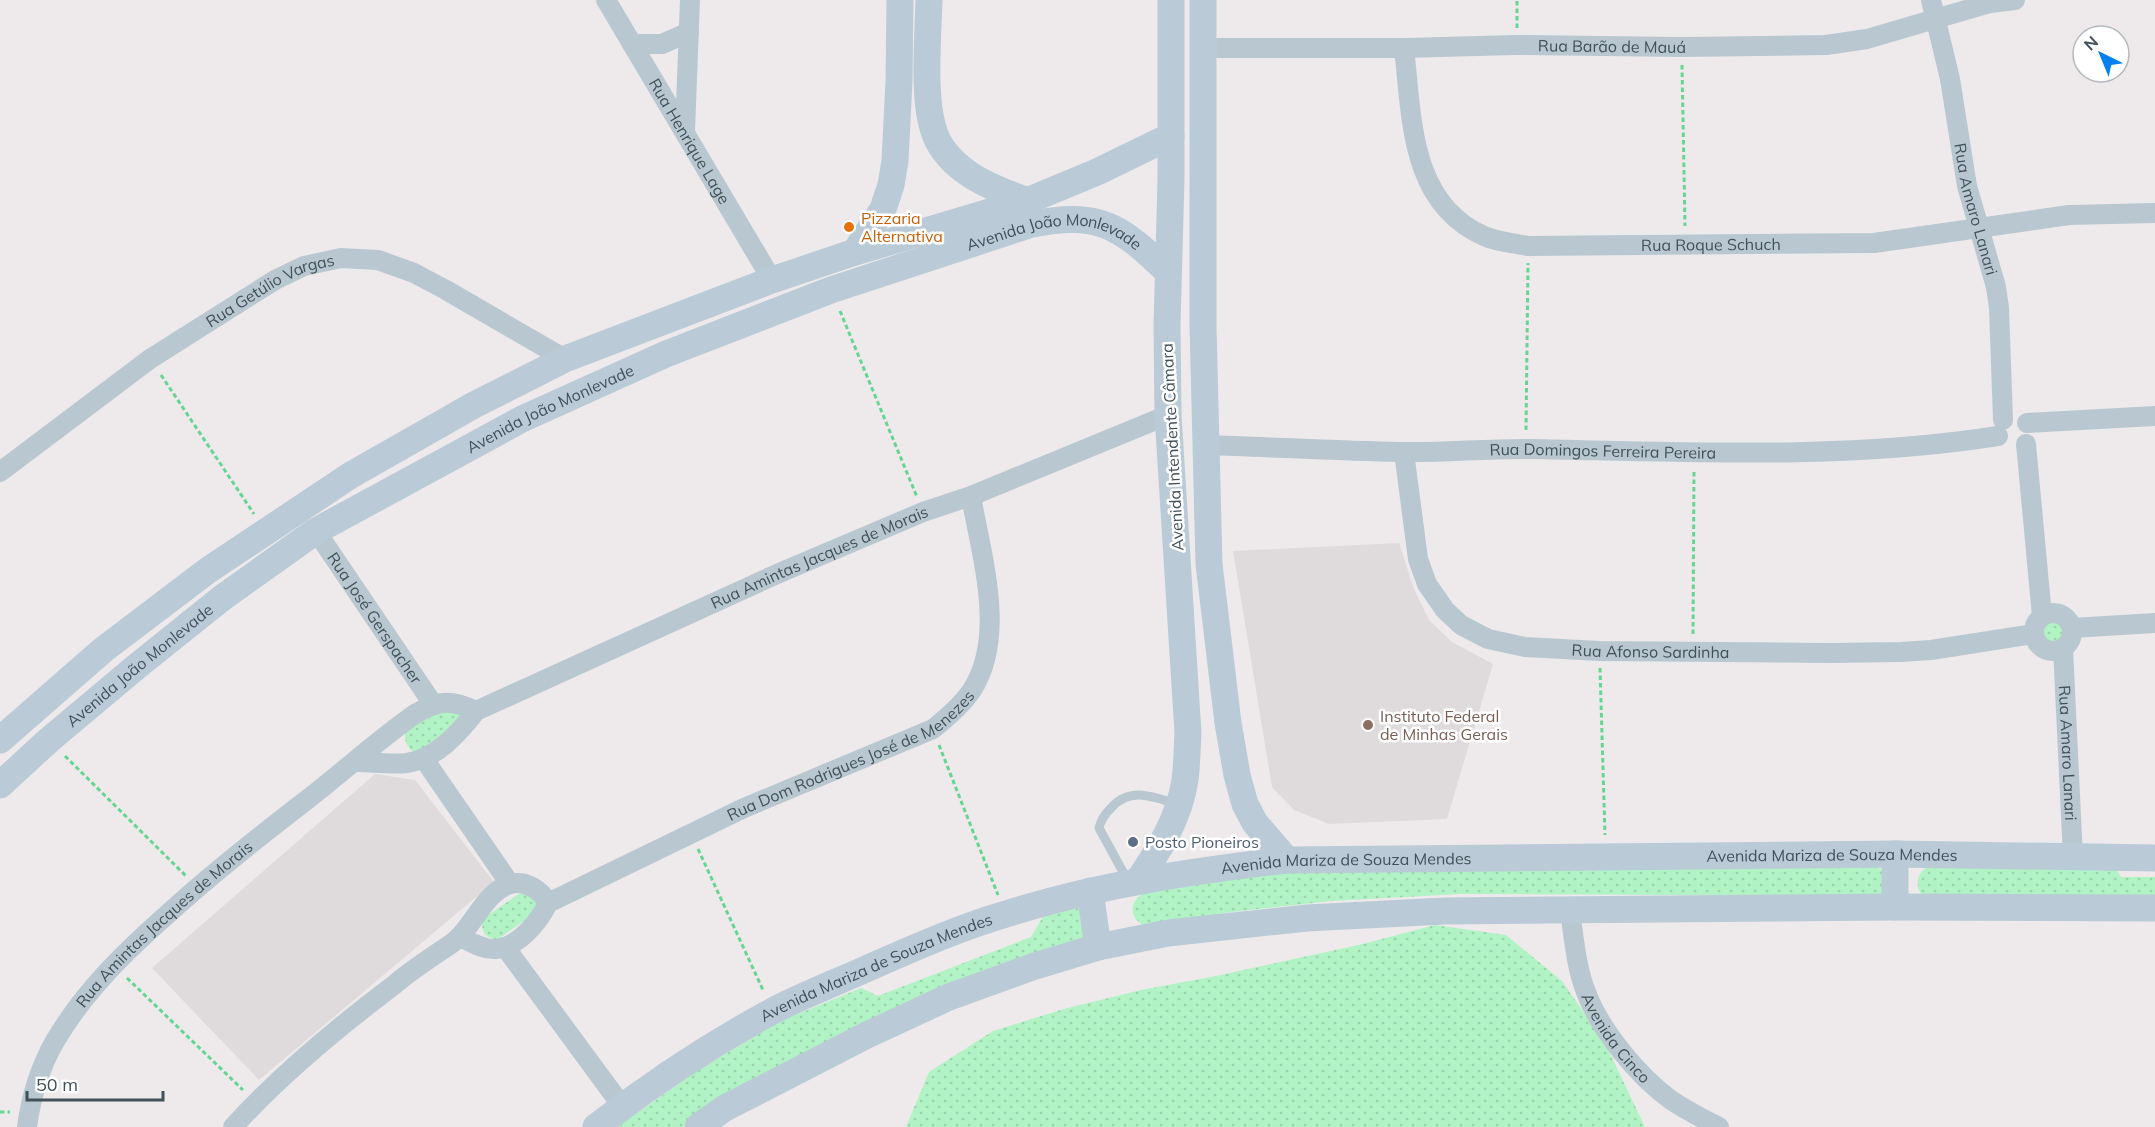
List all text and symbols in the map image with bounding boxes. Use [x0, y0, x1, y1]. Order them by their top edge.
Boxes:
north arrow [2071, 24, 2131, 84]
text: N [2080, 32, 2102, 54]
street label: Rua Barão de Mauá [1538, 35, 1686, 57]
street label: Rua Henrique Lage [645, 75, 735, 207]
street label: Rua Amaro Lanari [1950, 142, 2002, 277]
place label: Pizzaria Alternativa [861, 208, 943, 246]
text: Avenida João Monlevade [964, 209, 1146, 255]
marker: Pizzaria Alternativa [842, 220, 856, 234]
street label: Rua Roque Schuch [1641, 234, 1781, 255]
street label: Avenida João Monlevade [961, 239, 1145, 261]
street label: Rua Getúlio Vargas [202, 250, 336, 331]
street label: Avenida Intendente Câmara [1157, 343, 1187, 551]
street label: Avenida João Monlevade [463, 360, 637, 457]
street label: Rua Domingos Ferreira Pereira [1489, 439, 1716, 463]
street label: Rua Amintas Jacques de Morais [707, 501, 931, 613]
street label: Rua José Gerspacher [323, 548, 426, 688]
street label: Avenida João Monlevade [62, 599, 217, 731]
street label: Rua Afonso Sardinha [1571, 640, 1730, 662]
street label: Rua Amaro Lanari [2055, 685, 2081, 821]
street label: Rua Dom Rodrigues José de Menezes [723, 686, 979, 825]
place label: Instituto Federal de Minhas Gerais [1380, 706, 1508, 744]
marker: Instituto Federal de Minhas Gerais [1361, 718, 1375, 732]
place label: Posto Pioneiros [1145, 832, 1259, 852]
marker: Posto Pioneiros [1126, 835, 1140, 849]
street label: Rua Amintas Jacques de Morais [71, 836, 257, 1011]
street label: Avenida Mariza de Souza Mendes [1706, 844, 1958, 866]
street label: Avenida Mariza de Souza Mendes [1220, 848, 1472, 878]
street label: Avenida Mariza de Souza Mendes [756, 909, 995, 1026]
street label: Avenida Cinco [1577, 990, 1655, 1087]
scale bar [27, 1064, 164, 1102]
text: 50 m [36, 1073, 78, 1096]

